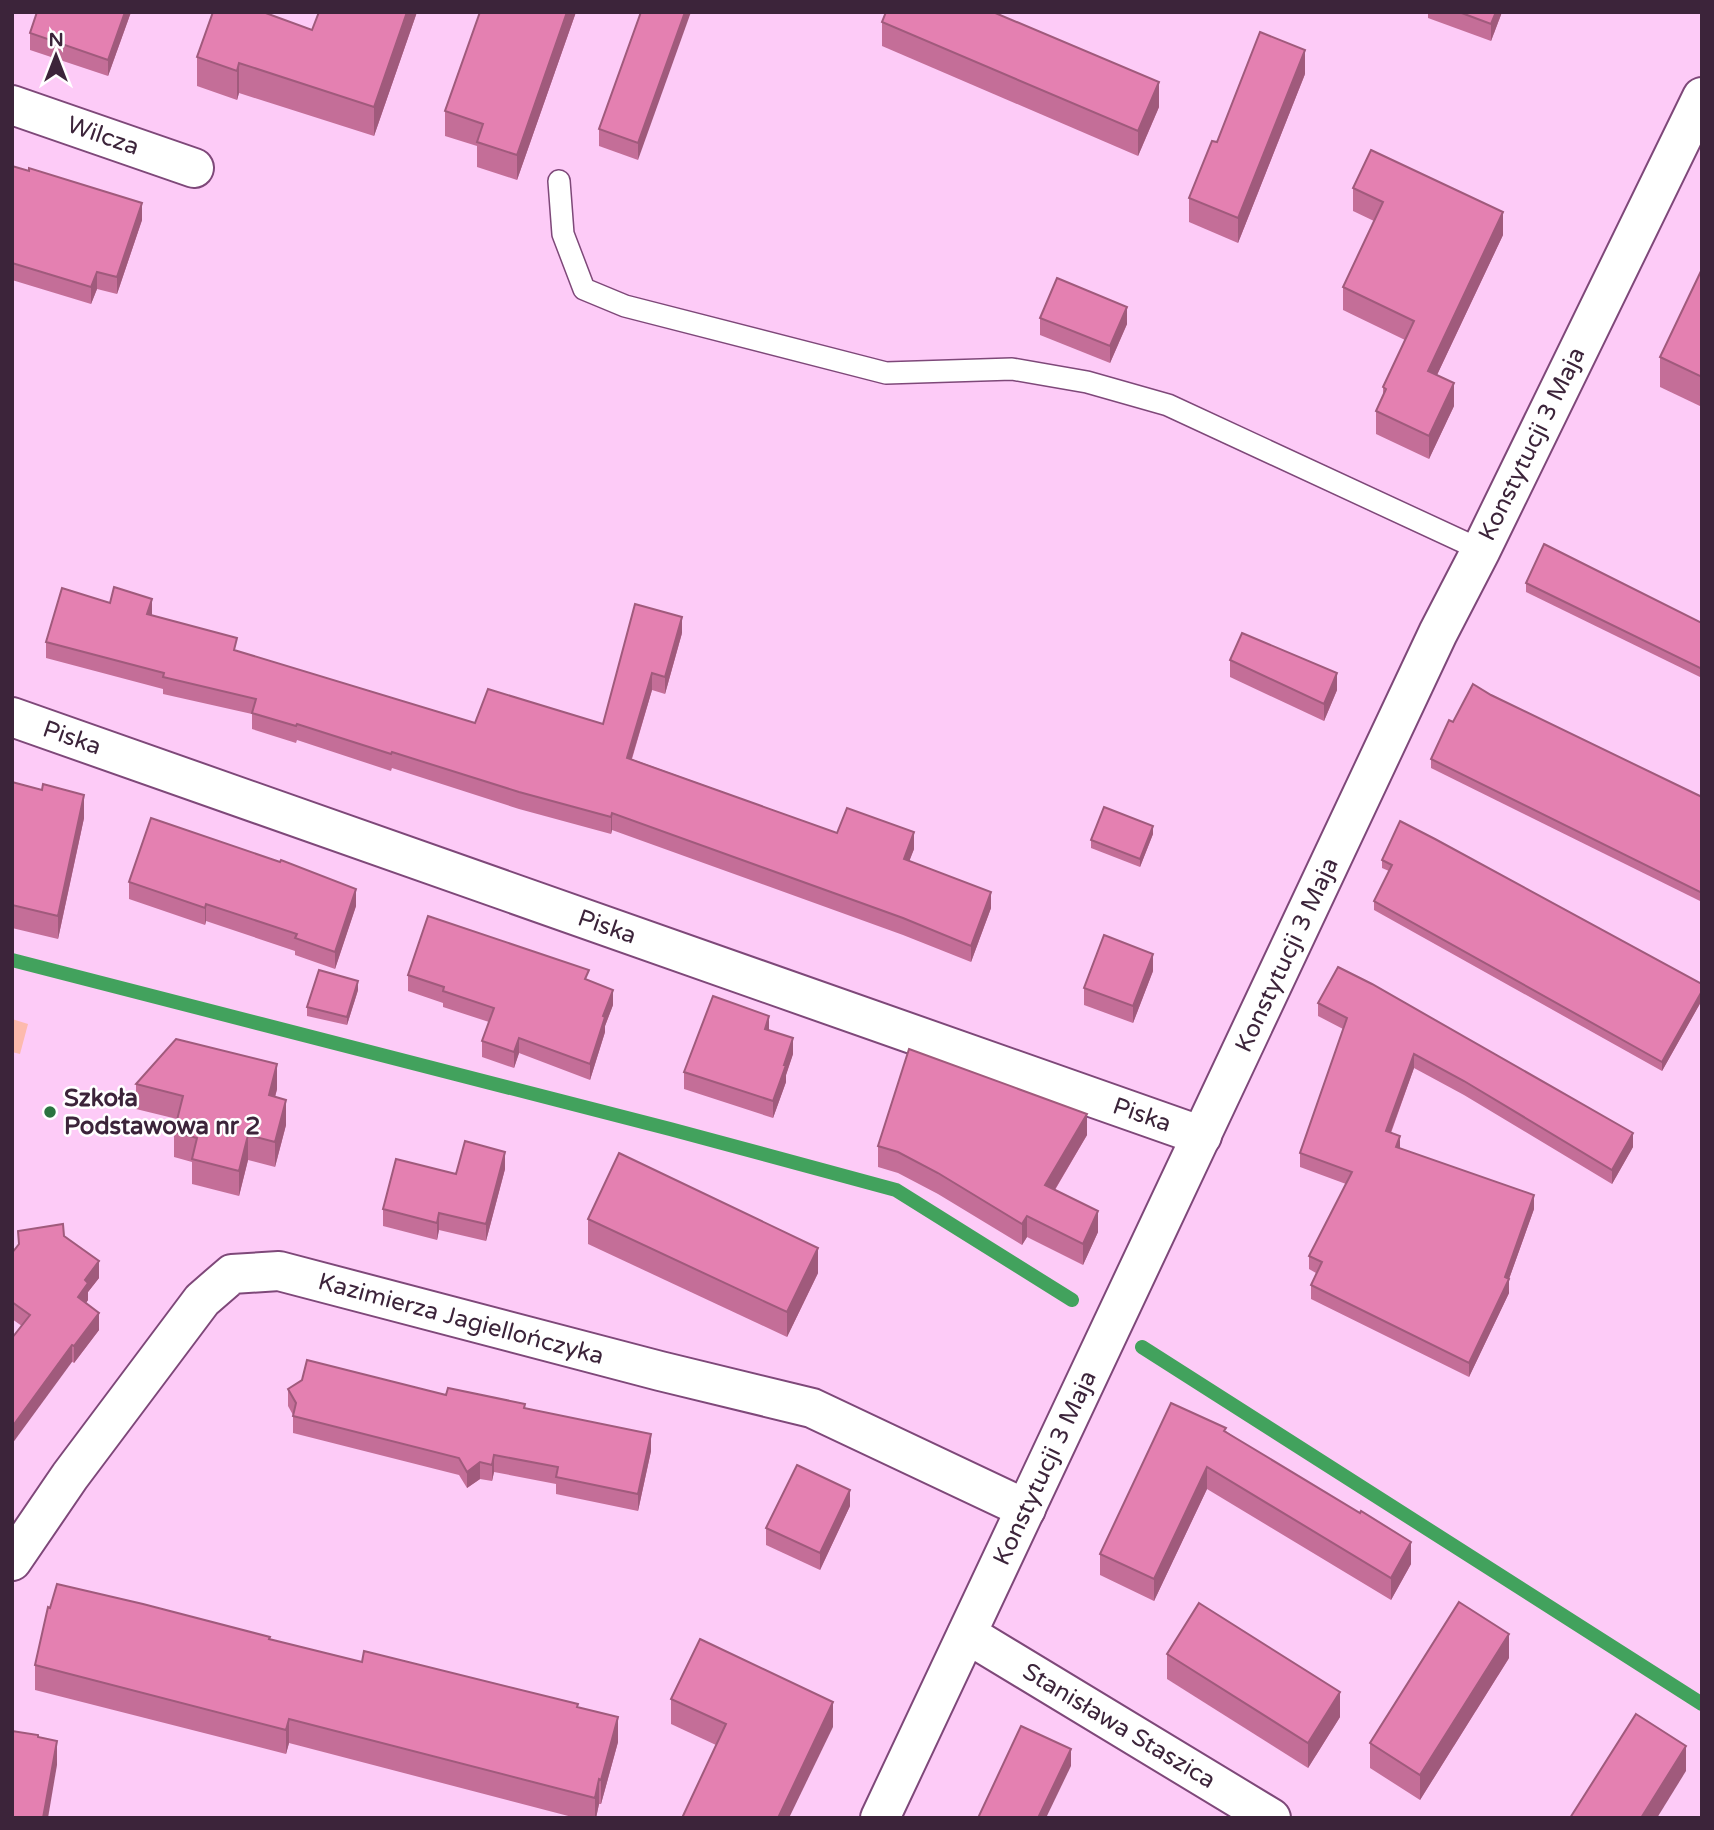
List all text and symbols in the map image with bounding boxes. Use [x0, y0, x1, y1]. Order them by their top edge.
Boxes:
north arrow [21, 21, 91, 91]
text: N [48, 29, 64, 51]
street label: Wilcza [63, 110, 143, 162]
street label: Konstytucji 3 Maja [1473, 343, 1591, 545]
street label: Piska [39, 715, 105, 761]
street label: Konstytucji 3 Maja [1229, 853, 1345, 1057]
street label: Piska [574, 904, 640, 950]
place label: Szkoła Podstawowa nr 2 [64, 1084, 260, 1141]
street label: Piska [1109, 1092, 1175, 1138]
marker: Szkoła Podstawowa nr 2 [42, 1104, 58, 1120]
street label: Kazimierza Jagiellończyka [315, 1267, 607, 1371]
street label: Konstytucji 3 Maja [987, 1366, 1103, 1570]
street label: Stanisława Staszica [1017, 1657, 1221, 1795]

